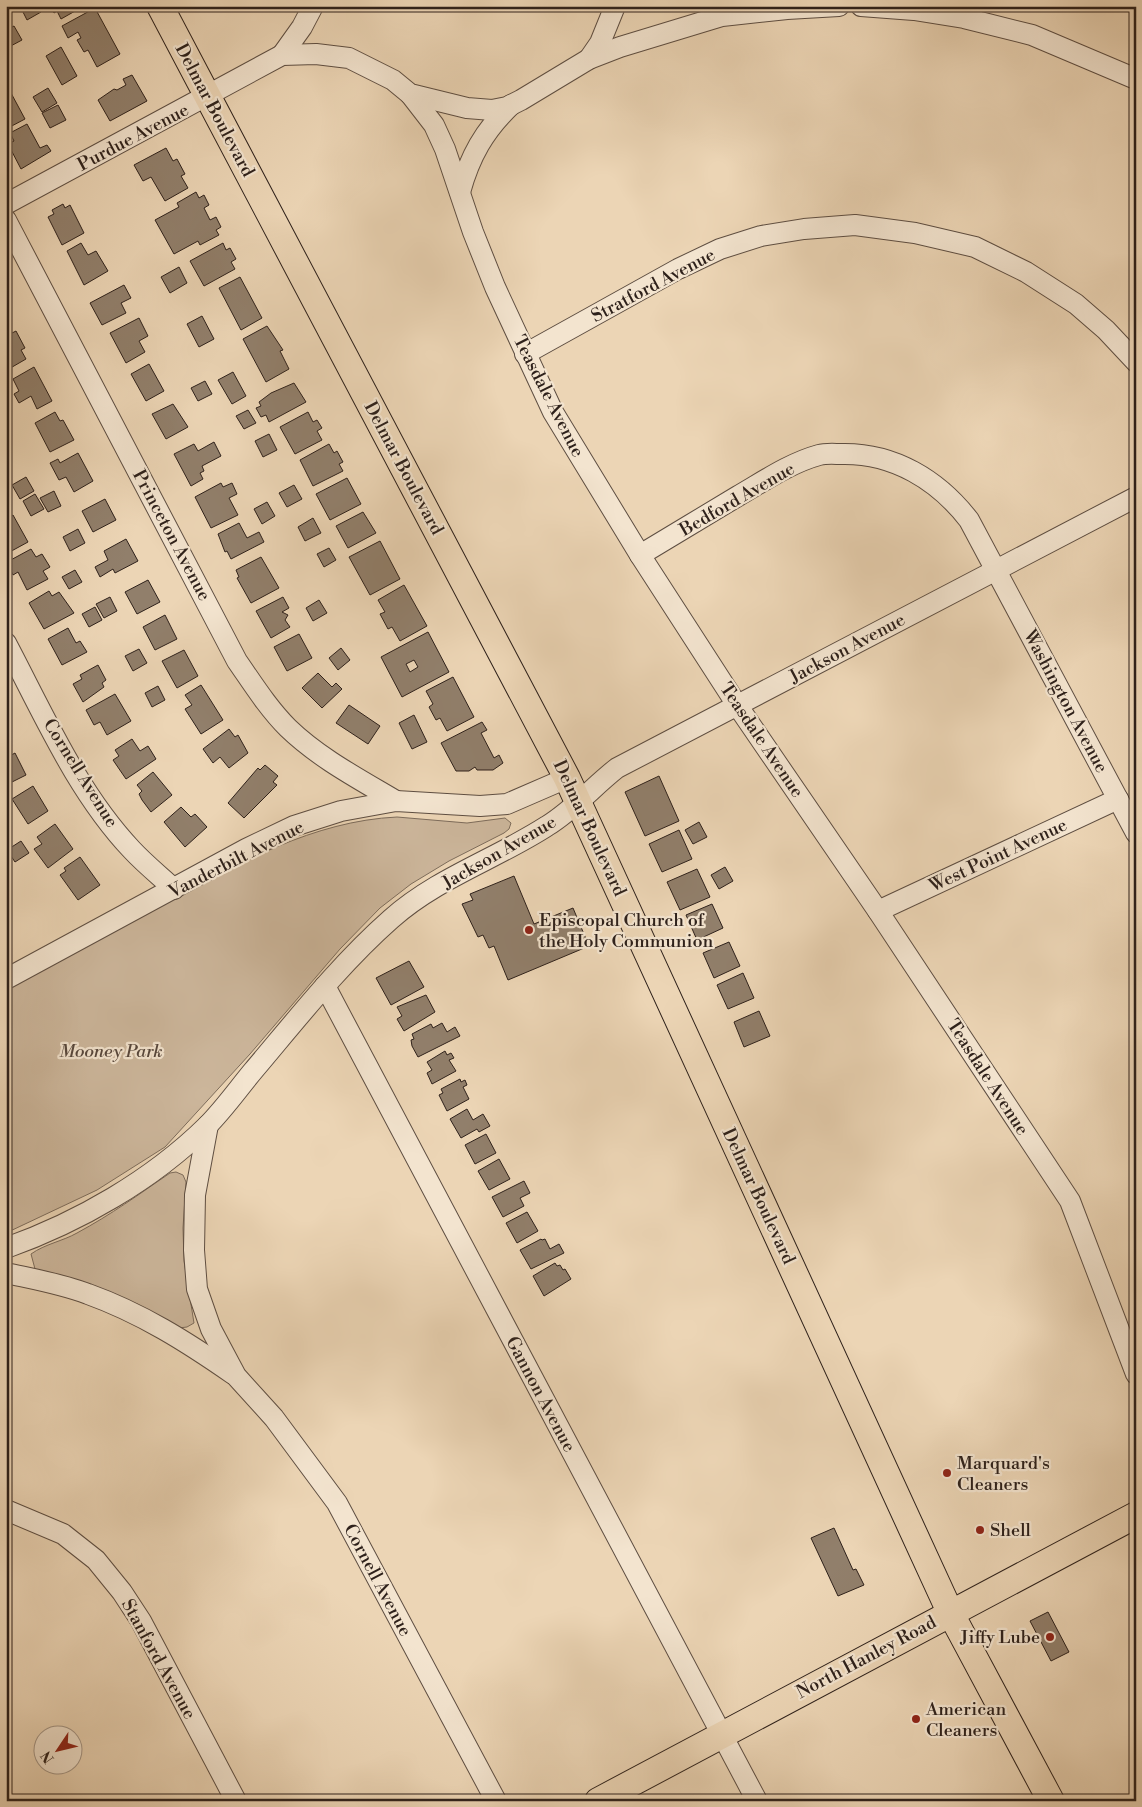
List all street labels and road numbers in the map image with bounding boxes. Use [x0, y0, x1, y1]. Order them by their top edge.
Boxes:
street label: Delmar Boulevard [170, 39, 260, 182]
street label: Purdue Avenue [74, 98, 193, 176]
street label: Stratford Avenue [587, 243, 719, 328]
street label: Teasdale Avenue [508, 331, 589, 461]
street label: Delmar Boulevard [359, 397, 449, 540]
street label: Bedford Avenue [675, 457, 799, 542]
street label: Princeton Avenue [127, 466, 216, 605]
street label: Jackson Avenue [785, 608, 909, 689]
street label: Washington Avenue [1018, 625, 1113, 777]
street label: Teasdale Avenue [715, 678, 809, 802]
street label: Cornell Avenue [38, 715, 123, 832]
street label: Delmar Boulevard [548, 756, 632, 901]
street label: Jackson Avenue [437, 811, 560, 895]
street label: West Point Avenue [925, 813, 1071, 898]
street label: Vanderbilt Avenue [164, 815, 308, 904]
street label: Teasdale Avenue [941, 1015, 1034, 1140]
street label: Delmar Boulevard [717, 1124, 801, 1269]
street label: Gannon Avenue [500, 1332, 581, 1456]
street label: Cornell Avenue [338, 1520, 417, 1640]
street label: Stanford Avenue [116, 1595, 201, 1723]
street label: North Hanley Road [792, 1610, 941, 1704]

